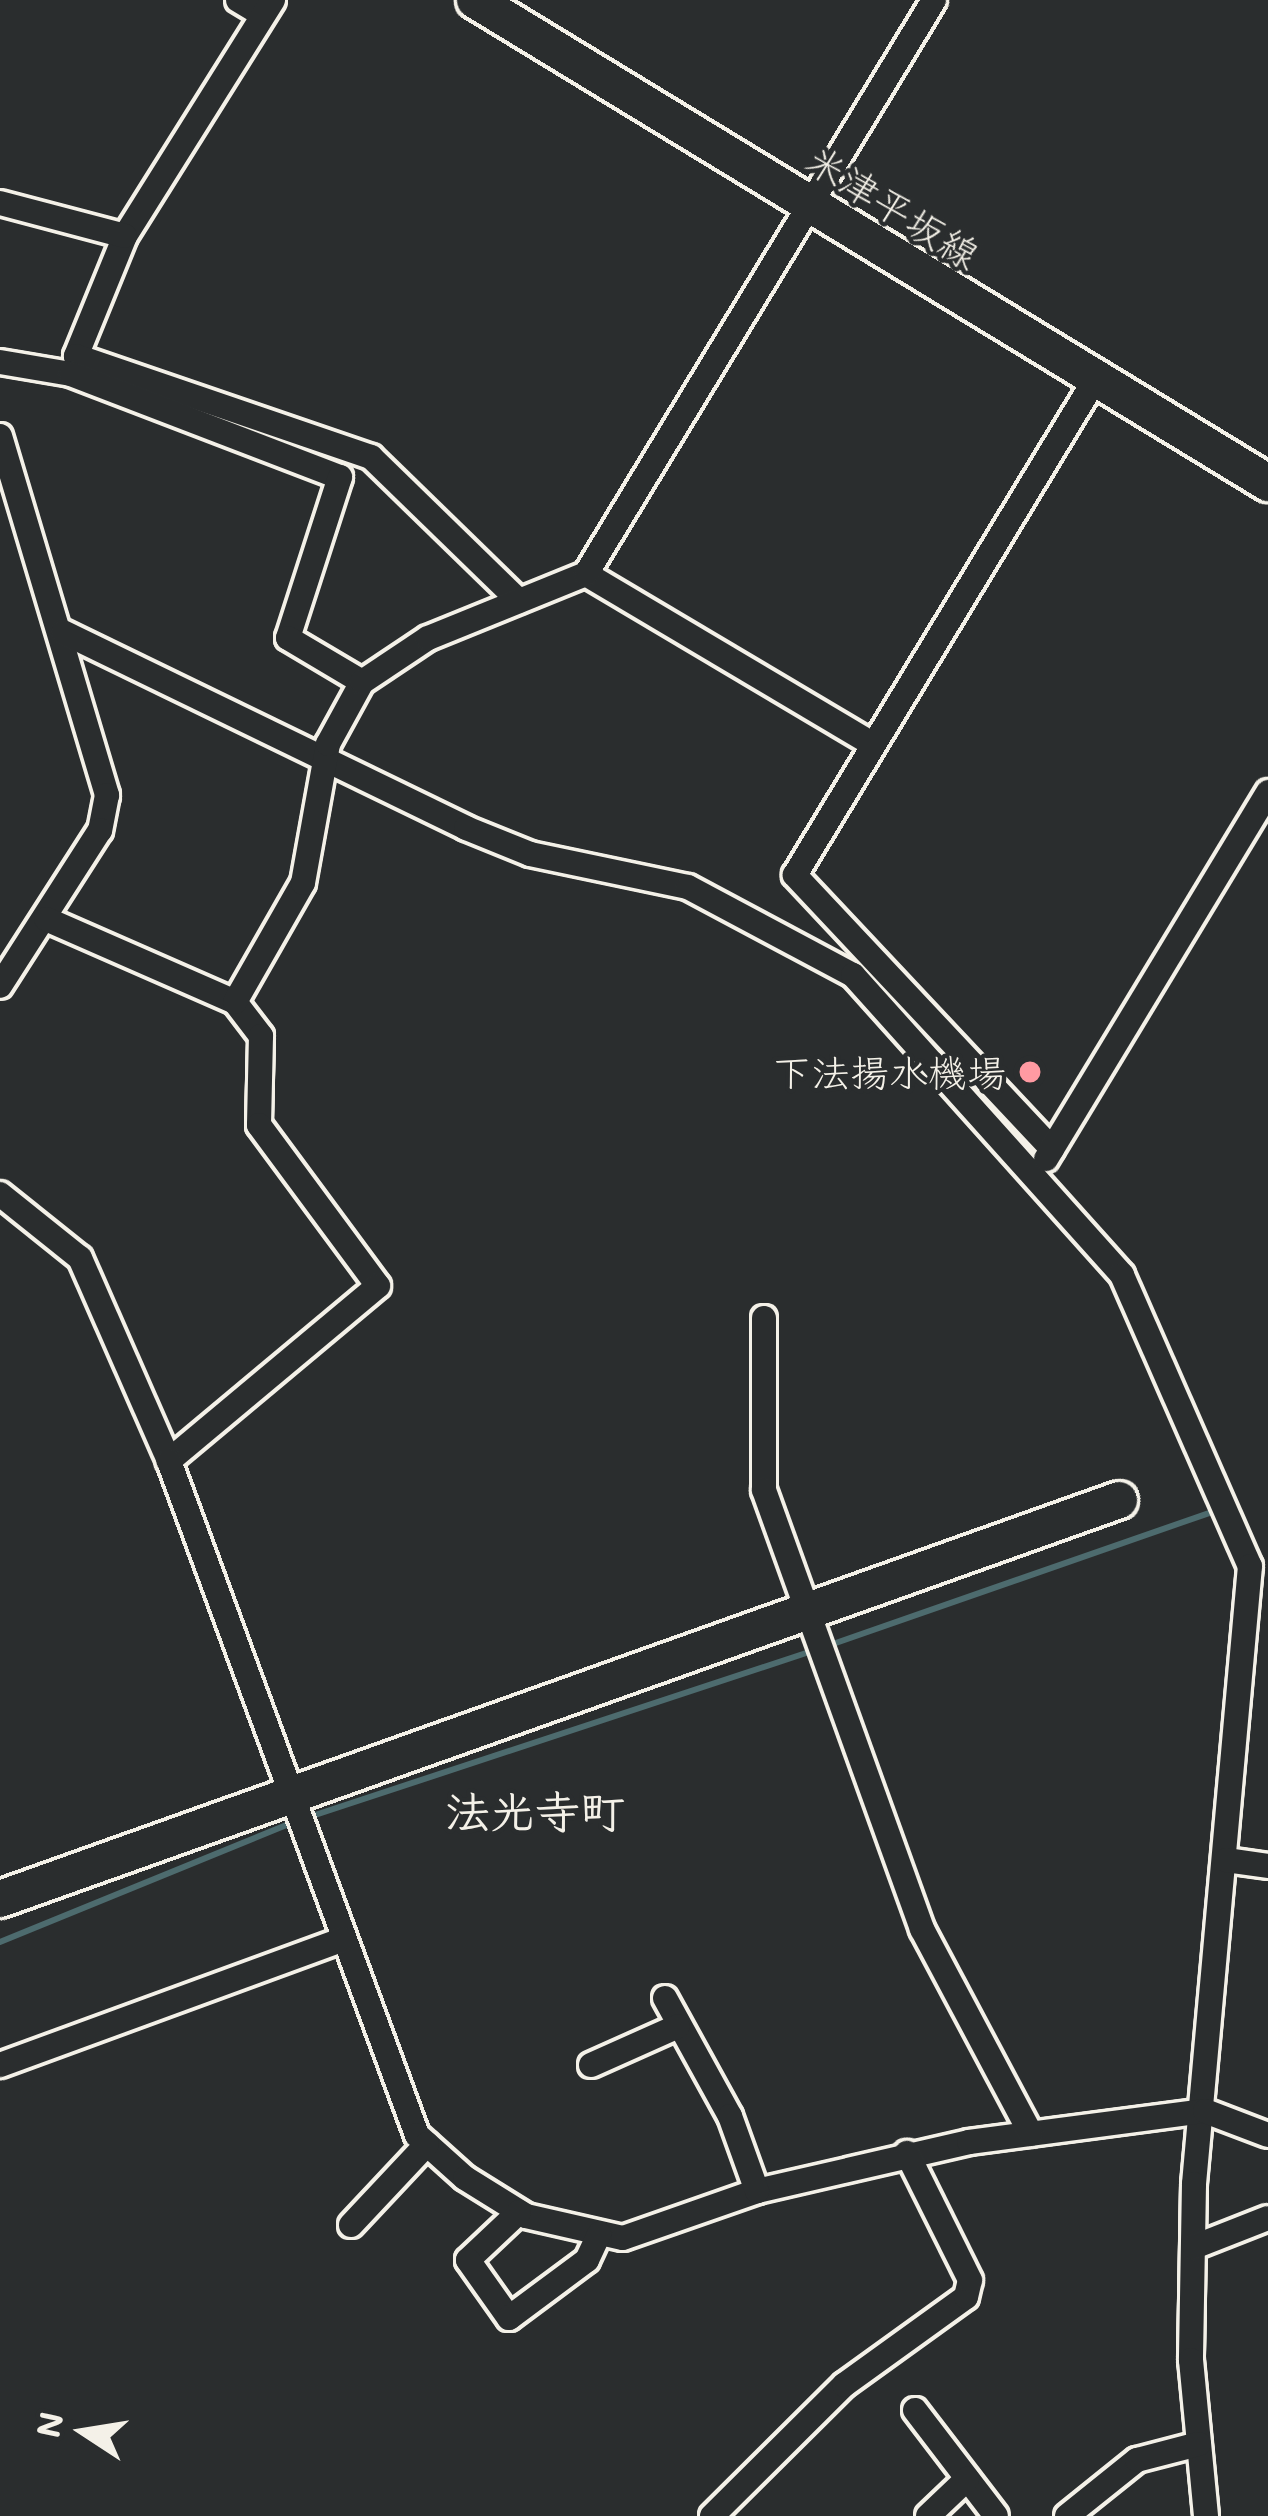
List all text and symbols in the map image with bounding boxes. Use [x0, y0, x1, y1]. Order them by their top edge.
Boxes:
street label: 米津平坂線 [798, 135, 988, 279]
place label: 下法揚水機場 [772, 1049, 1006, 1095]
marker: 下法揚水機場 [1017, 1059, 1043, 1085]
district label: 法光寺町 [445, 1784, 625, 1838]
north arrow [24, 2372, 144, 2492]
text: N [25, 2408, 72, 2441]

